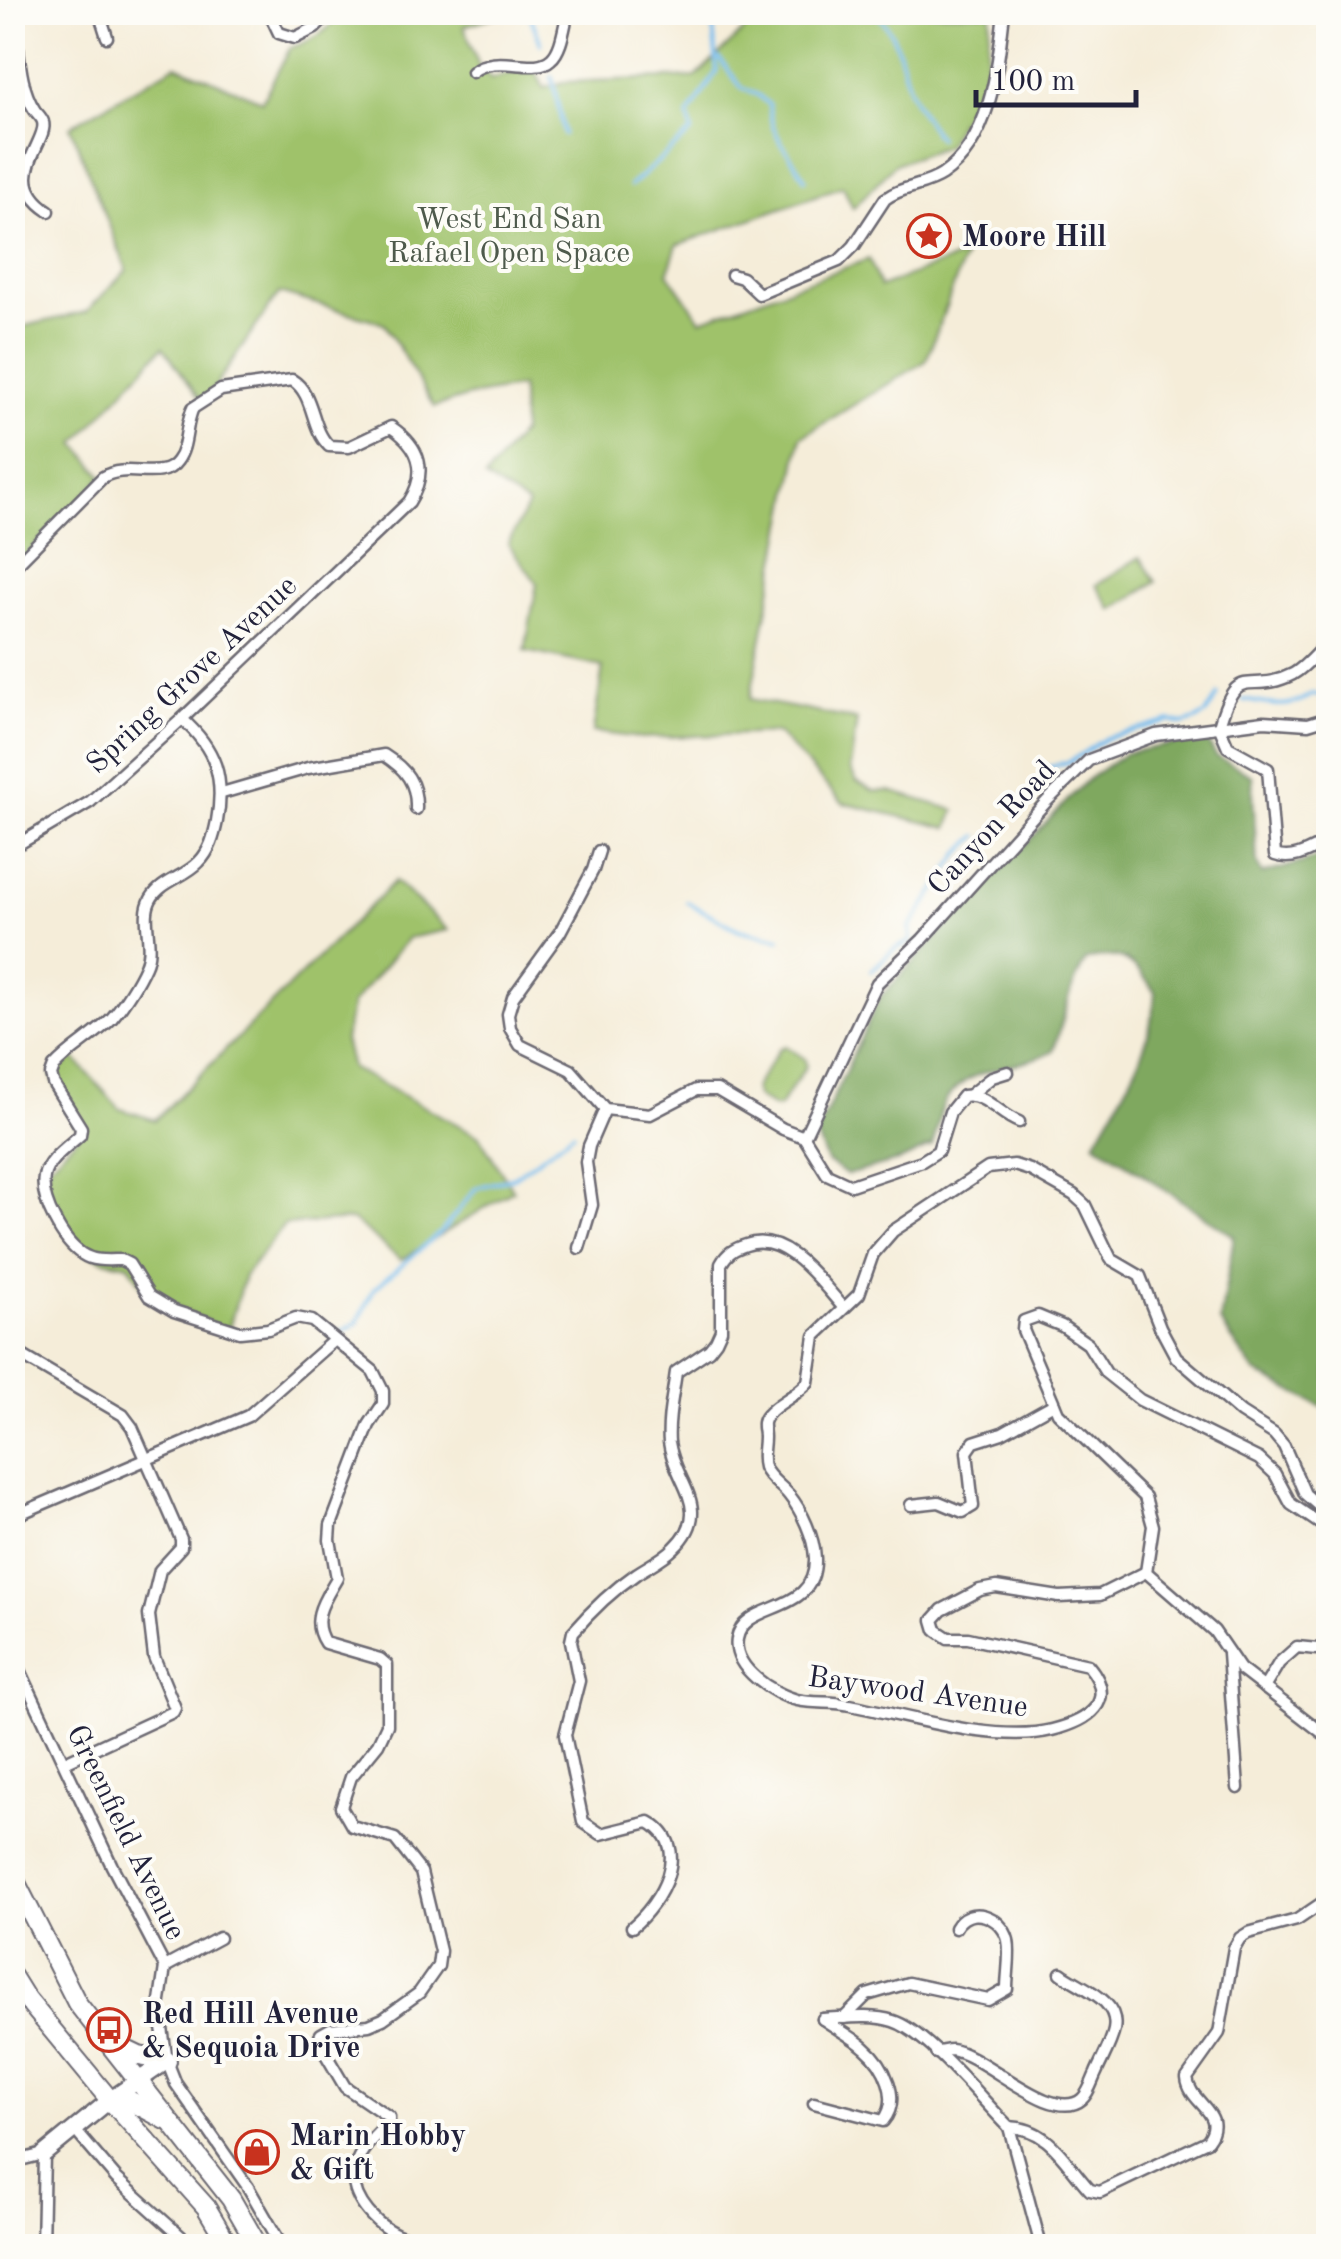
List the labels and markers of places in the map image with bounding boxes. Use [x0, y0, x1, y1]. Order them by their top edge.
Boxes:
place icon: Moore Hill [906, 213, 952, 259]
place label: Moore Hill [962, 223, 1107, 253]
place label: Red Hill Avenue & Sequoia Drive [142, 2000, 360, 2064]
bus stop icon: Red Hill Avenue & Sequoia Drive [86, 2007, 132, 2053]
place label: Marin Hobby & Gift [290, 2122, 466, 2186]
shop icon: Marin Hobby & Gift [234, 2129, 280, 2175]

